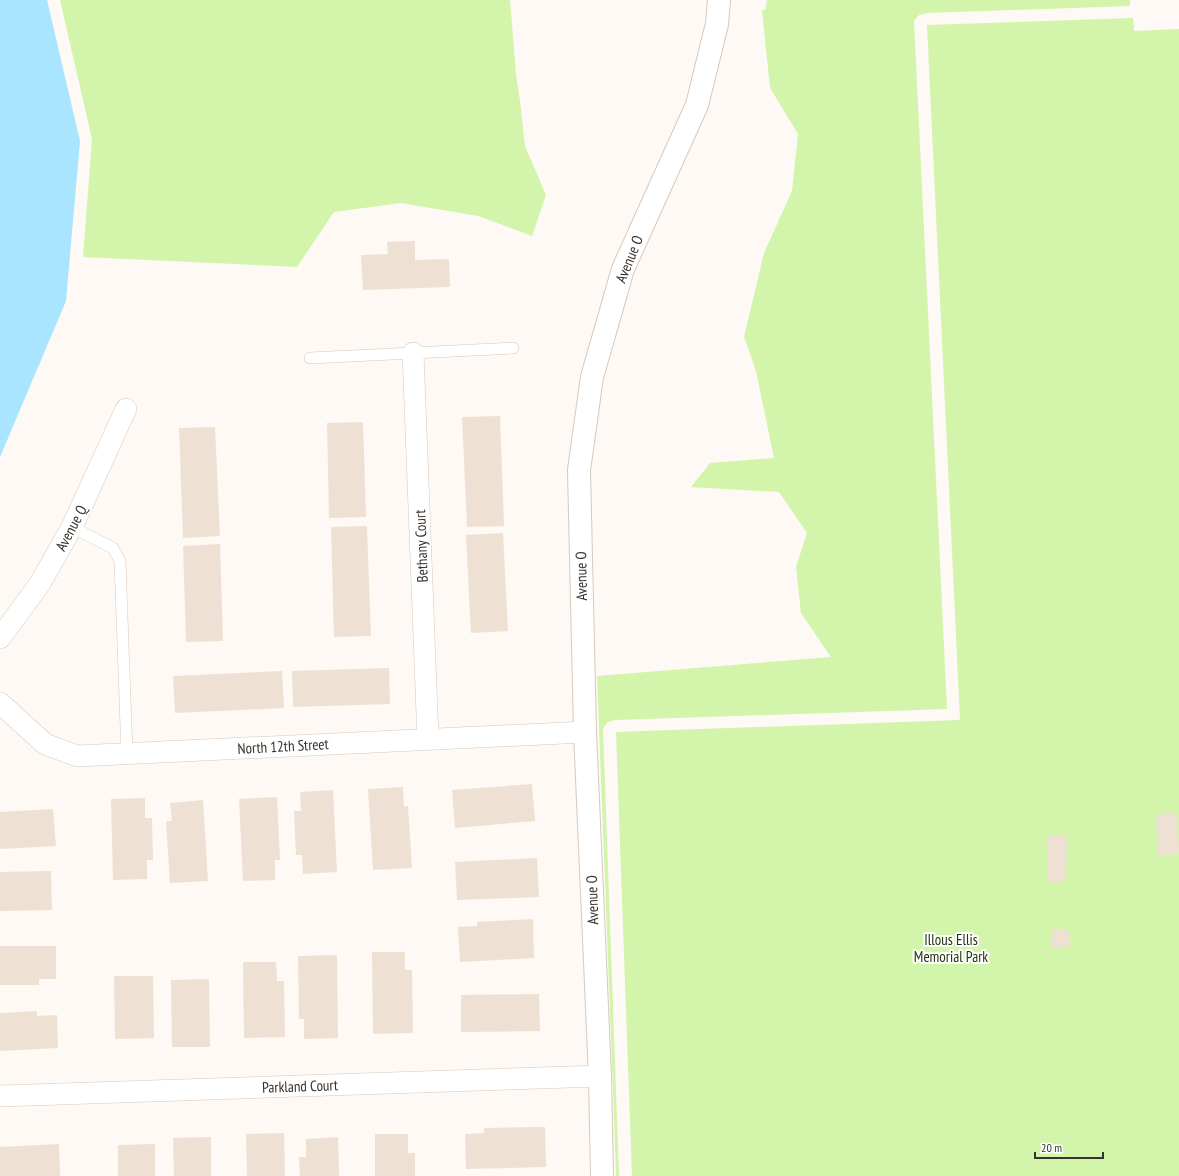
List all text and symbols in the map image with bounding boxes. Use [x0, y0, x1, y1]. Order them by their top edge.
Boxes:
street label: Avenue O [611, 233, 647, 285]
street label: Avenue Q [51, 501, 91, 554]
street label: Bethany Court [410, 509, 432, 583]
street label: Avenue O [571, 551, 591, 601]
street label: North 12th Street [237, 734, 329, 758]
street label: Avenue O [582, 875, 602, 925]
park label: Illous Ellis Memorial Park [914, 930, 988, 966]
street label: Parkland Court [262, 1075, 338, 1097]
scale bar [1035, 1134, 1103, 1160]
text: 20 m [1041, 1140, 1062, 1155]

